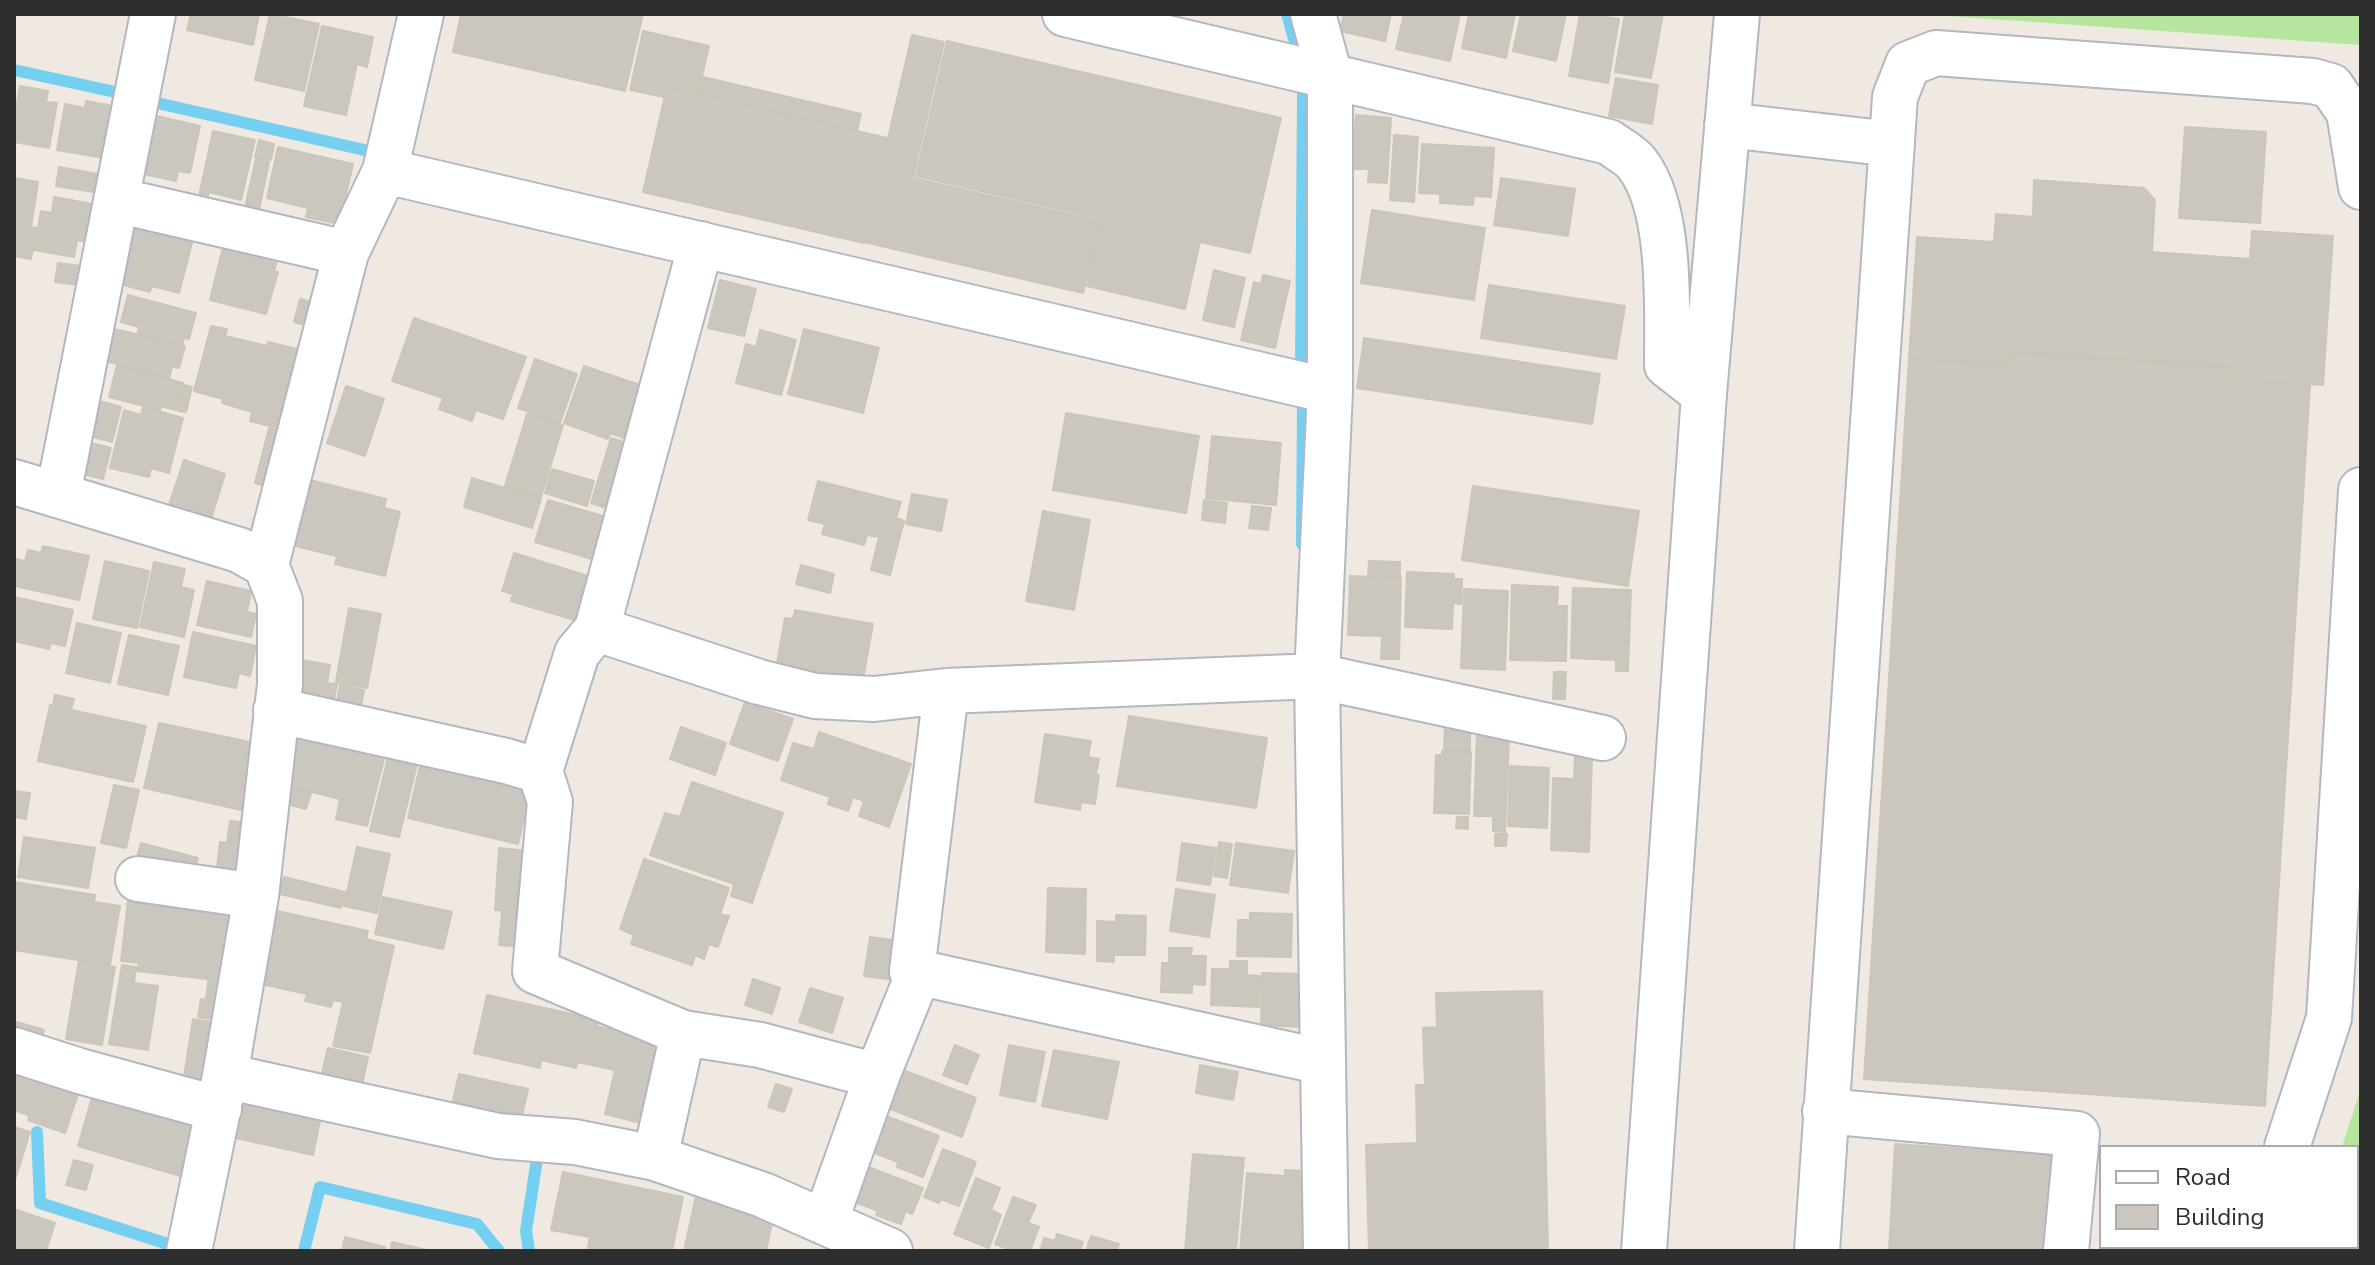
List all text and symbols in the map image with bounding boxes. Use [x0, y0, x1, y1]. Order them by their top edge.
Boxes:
legend [2099, 1145, 2359, 1249]
text: Road [2175, 1161, 2231, 1193]
text: Building [2175, 1201, 2265, 1233]

